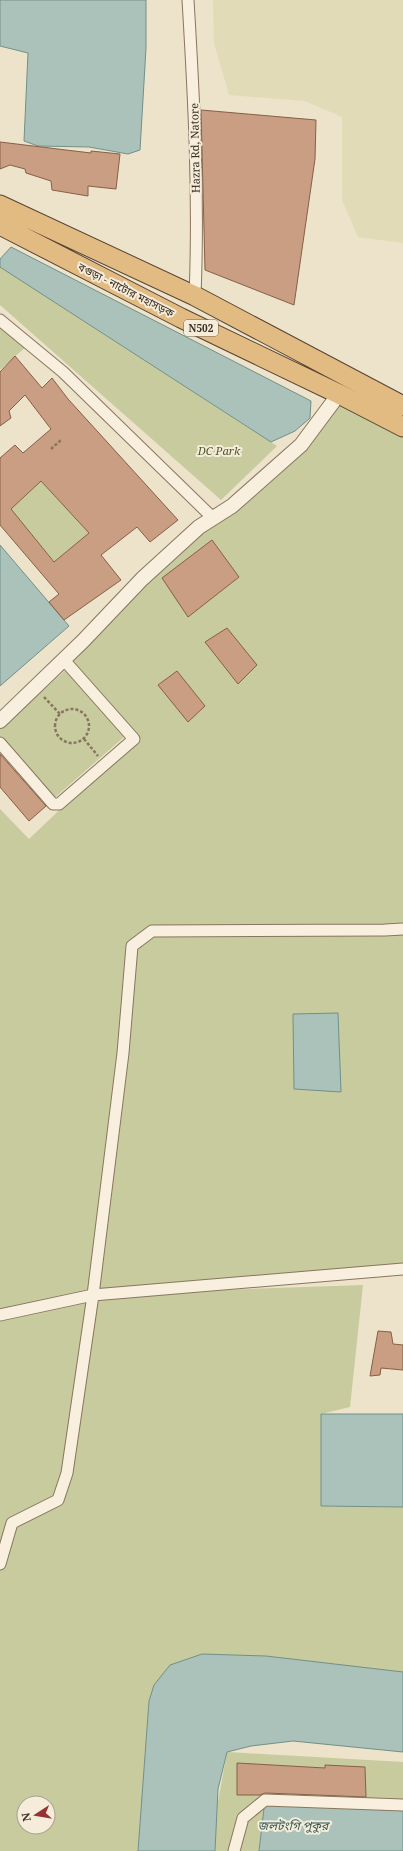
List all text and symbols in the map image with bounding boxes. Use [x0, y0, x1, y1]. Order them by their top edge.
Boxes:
street label: Hazra Rd, Natore [186, 103, 203, 193]
street label: বগুড়া - নাটোর মহাসড়ক [75, 258, 177, 320]
road number: N502 [184, 320, 218, 336]
park label: DC Park [197, 443, 241, 458]
north arrow [16, 1795, 56, 1835]
text: N [17, 1811, 34, 1823]
water label: জলটংগি পুকুর [258, 1817, 331, 1834]

